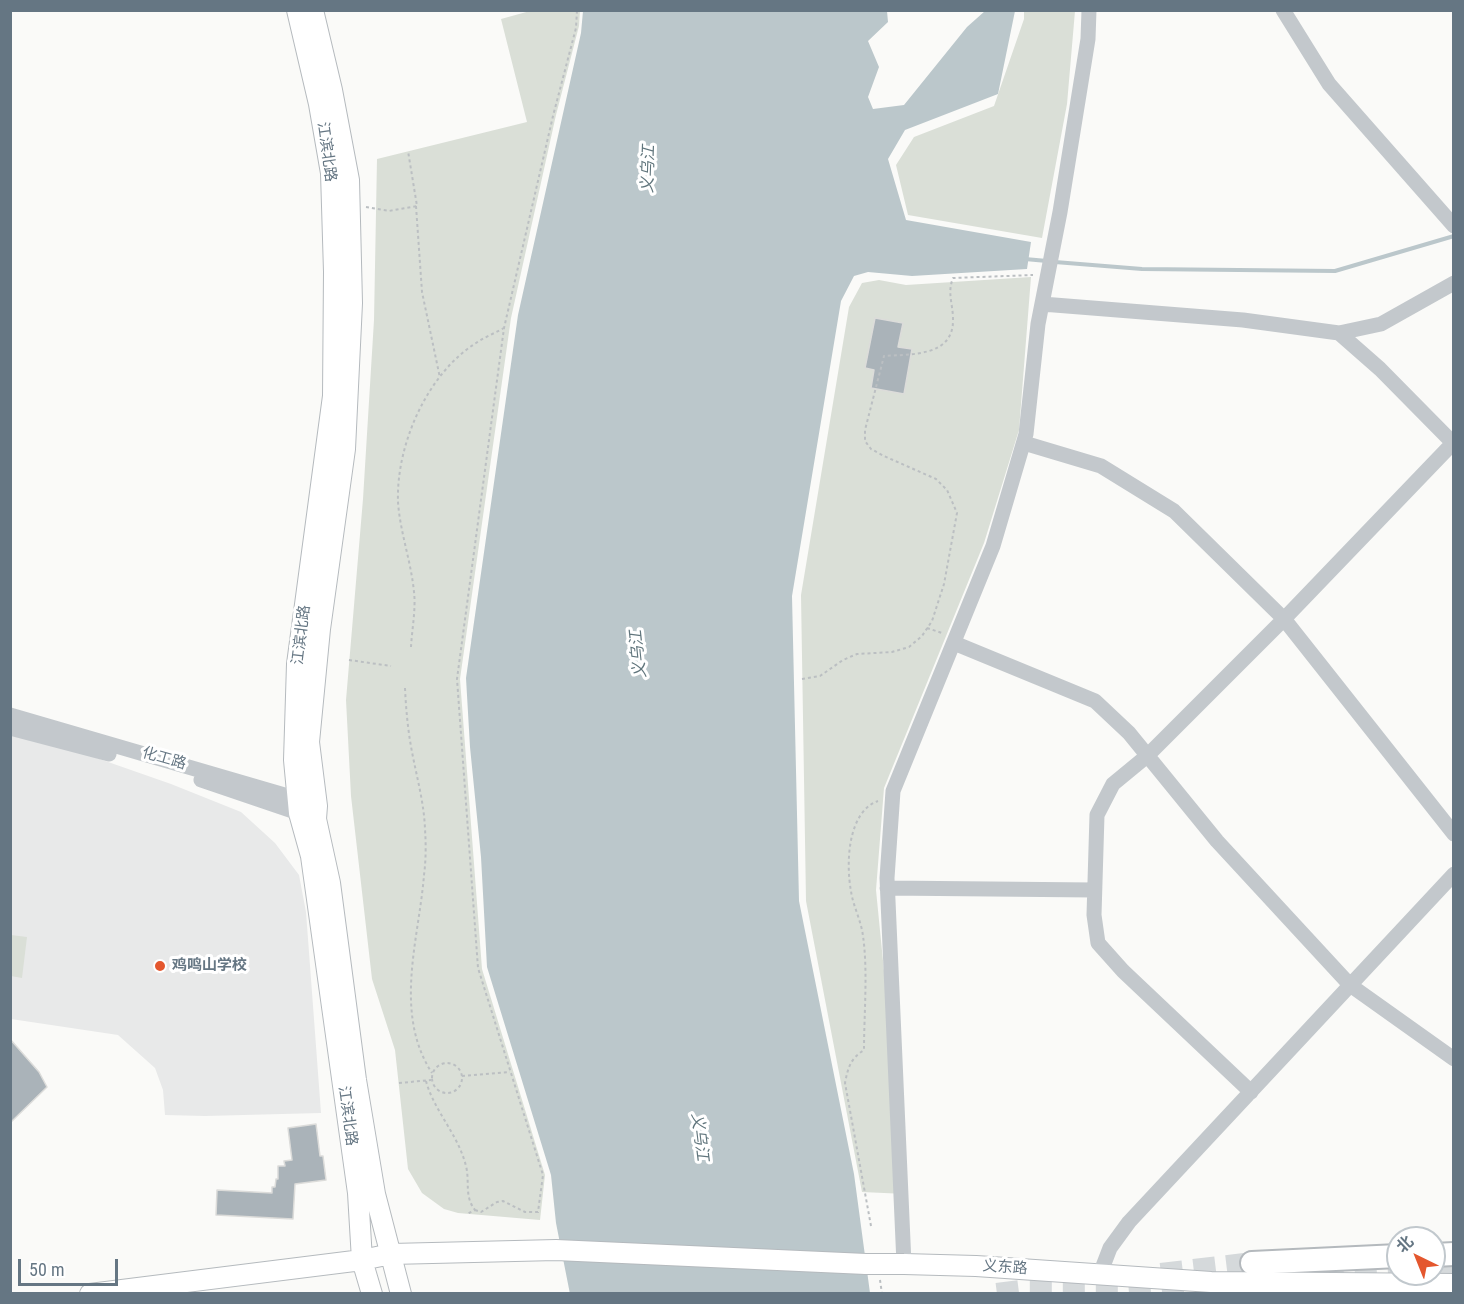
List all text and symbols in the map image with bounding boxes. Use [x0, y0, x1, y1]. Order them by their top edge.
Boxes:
street label: 江滨北路 [313, 121, 339, 183]
water label: 义乌江 [639, 145, 659, 193]
street label: 江滨北路 [289, 604, 315, 666]
water label: 义乌江 [627, 629, 651, 679]
street label: 化工路 [140, 744, 188, 774]
place label: 鸡鸣山学校 [172, 957, 247, 975]
marker: 鸡鸣山学校 [153, 959, 167, 973]
street label: 江滨北路 [334, 1085, 360, 1147]
water label: 义乌江 [687, 1112, 711, 1162]
north arrow [1386, 1226, 1446, 1286]
text: 北 [1392, 1232, 1417, 1256]
scale bar [21, 1247, 122, 1285]
street label: 义东路 [982, 1257, 1028, 1279]
text: 50 m [29, 1259, 64, 1280]

